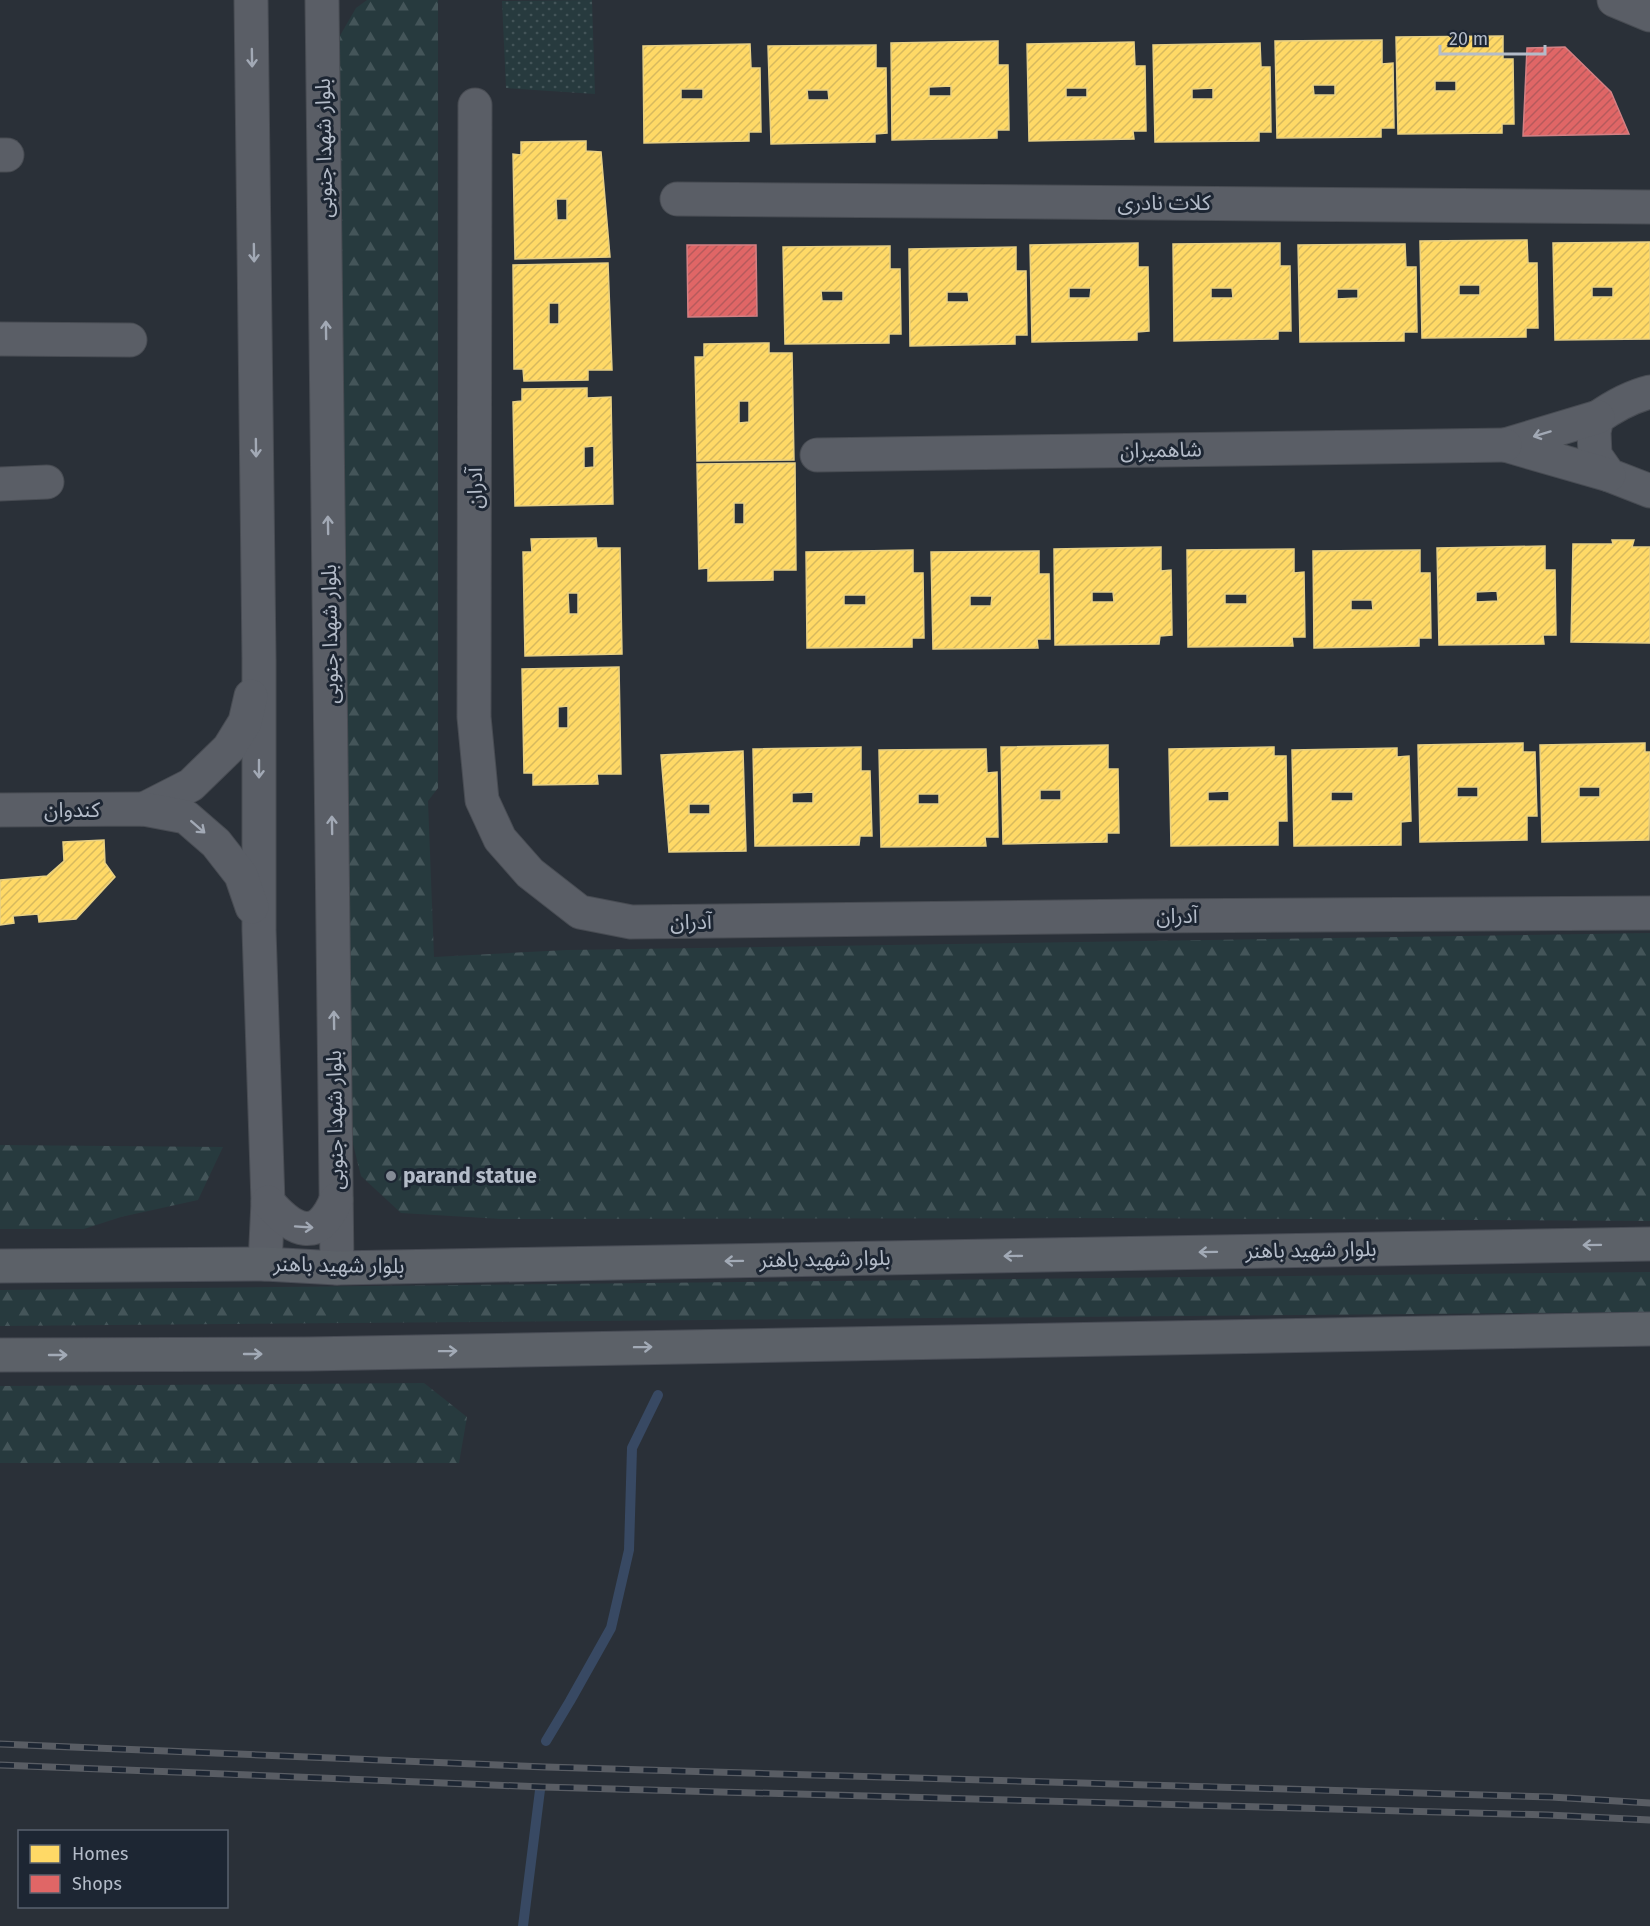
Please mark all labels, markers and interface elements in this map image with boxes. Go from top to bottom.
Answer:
scale bar [1440,18,1545,56]
text: 20 m [1449,28,1488,50]
one-way arrow [246,48,258,68]
street label: بلوار شهدا جنوبی [310,78,338,218]
street label: کلات نادری [1117,190,1211,216]
one-way arrow [248,243,260,263]
one-way arrow [320,321,332,341]
one-way arrow [1533,429,1552,440]
street label: شاهمیران [1120,436,1202,464]
one-way arrow [251,438,262,458]
street label: آدران [462,466,488,509]
one-way arrow [322,516,334,536]
street label: بلوار شهدا جنوبی [316,564,344,704]
one-way arrow [253,759,265,779]
street label: کندوان [44,797,100,823]
one-way arrow [326,816,338,836]
one-way arrow [190,820,205,834]
street label: آدران [1156,903,1199,929]
street label: آدران [670,909,713,935]
one-way arrow [328,1011,340,1031]
street label: بلوار شهدا جنوبی [321,1050,349,1190]
place label: parand statue [403,1163,537,1189]
marker: parand statue [384,1169,398,1183]
one-way arrow [294,1221,314,1232]
street label: بلوار شهید باهنر [1244,1236,1377,1264]
one-way arrow [1582,1239,1602,1251]
street label: بلوار شهید باهنر [758,1245,891,1273]
one-way arrow [1198,1246,1218,1258]
one-way arrow [1003,1250,1023,1261]
street label: بلوار شهید باهنر [272,1251,405,1279]
one-way arrow [724,1255,744,1267]
one-way arrow [633,1342,653,1353]
one-way arrow [438,1345,458,1357]
one-way arrow [243,1348,263,1360]
one-way arrow [48,1349,68,1361]
legend [18,1830,228,1908]
text: Homes [72,1843,128,1865]
text: Shops [72,1873,122,1895]

